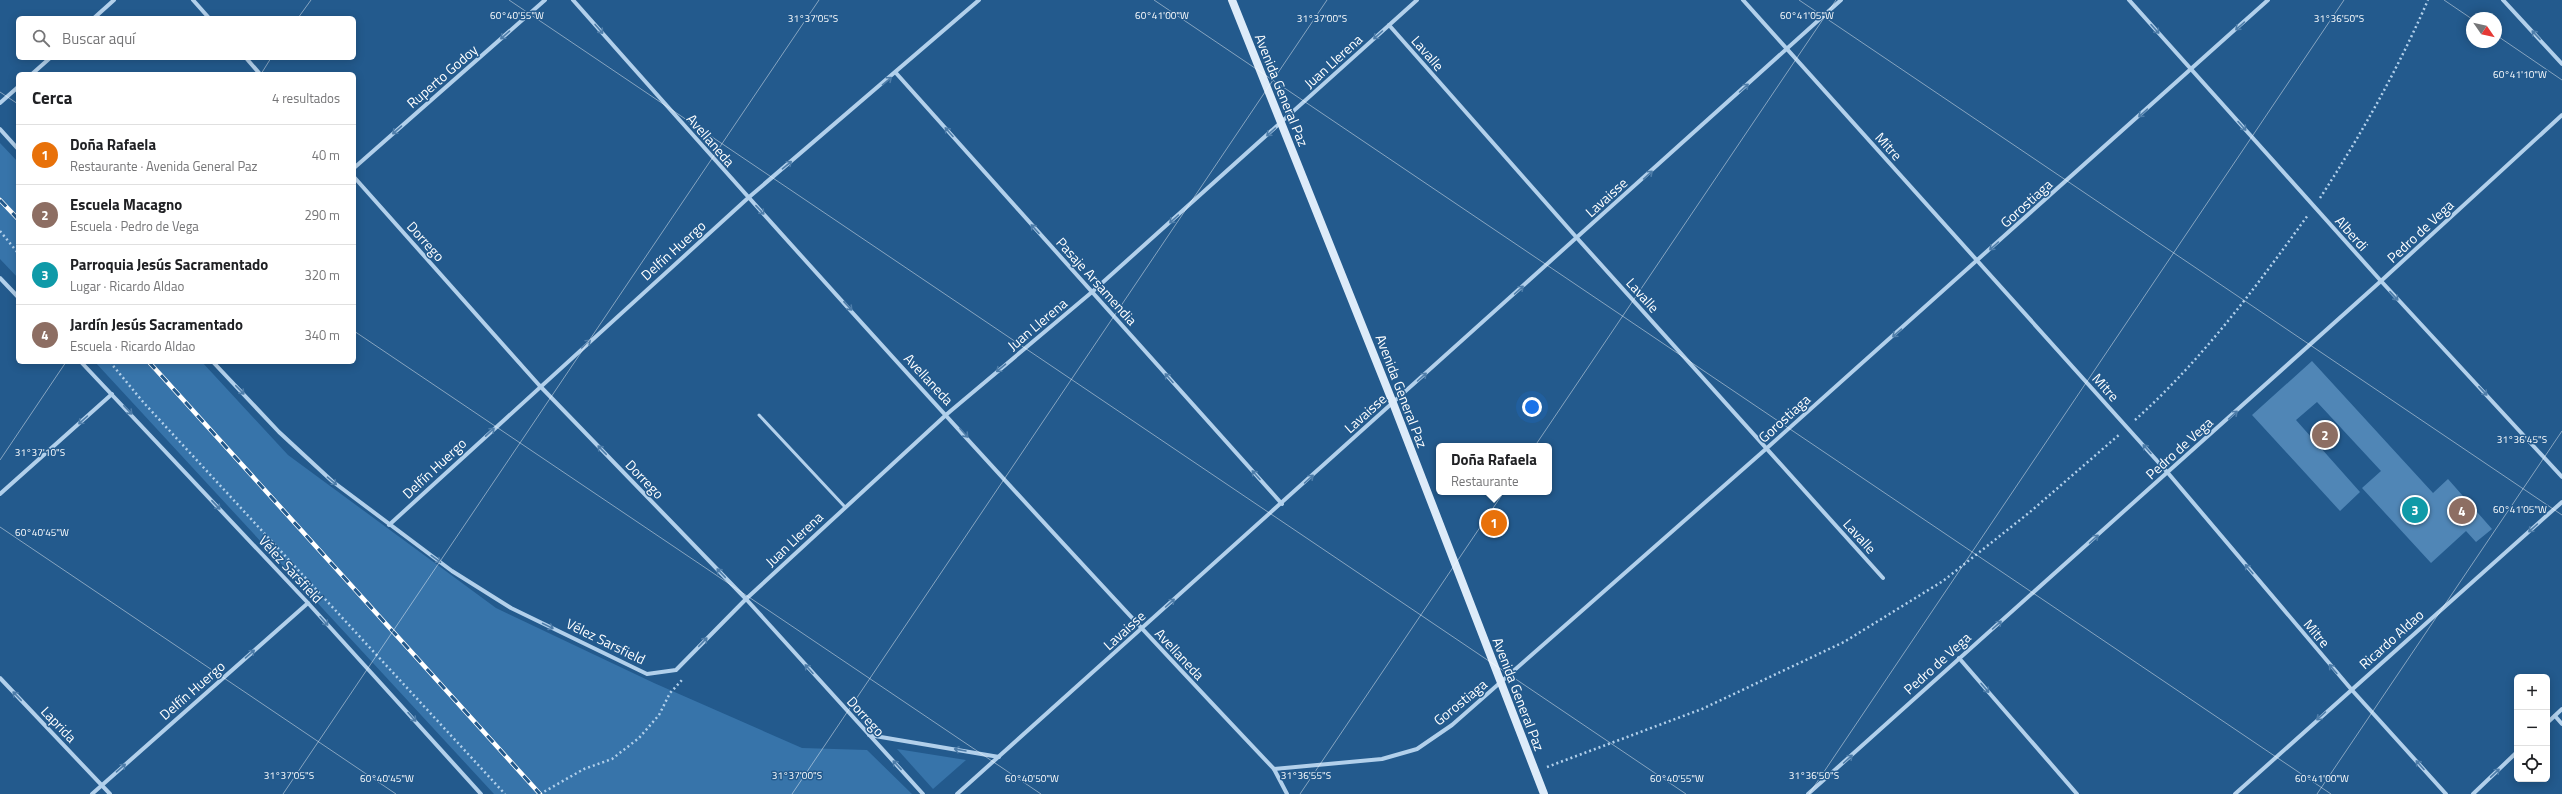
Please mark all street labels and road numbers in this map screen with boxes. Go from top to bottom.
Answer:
street label: Juan Llerena [1299,29,1367,93]
street label: Avenida General Paz [1250,30,1314,150]
street label: Lavalle [1407,31,1449,75]
street label: Ruperto Godoy [402,39,482,113]
street label: Avellaneda [682,109,740,171]
street label: Mitre [1871,127,1907,165]
street label: Lavaisse [1580,172,1632,222]
street label: Gorostiaga [1995,174,2057,232]
street label: Pedro de Vega [2382,195,2458,267]
street label: Alberdi [2330,211,2374,255]
street label: Delfín Huergo [636,215,710,285]
street label: Dorrego [402,216,450,266]
street label: Pasaje Arsamendia [1052,232,1142,330]
street label: Lavalle [1622,273,1664,317]
street label: Juan Llerena [1003,293,1071,355]
street label: Avenida General Paz [1371,331,1433,451]
street label: Avellaneda [899,348,959,410]
street label: Mitre [2088,368,2124,406]
street label: Lavaisse [1339,388,1391,438]
street label: Gorostiaga [1753,389,1815,447]
street label: Pedro de Vega [2141,412,2217,484]
street label: Delfín Huergo [397,433,471,503]
street label: Dorrego [621,455,669,503]
street label: Juan Llerena [760,507,828,571]
street label: Lavalle [1839,514,1881,558]
street label: Vélez Sarsfield [254,530,328,608]
street label: Ricardo Aldao [2354,604,2428,674]
street label: Lavaisse [1098,605,1150,655]
street label: Vélez Sarsfield [563,613,649,669]
street label: Mitre [2299,614,2335,652]
street label: Avellaneda [1150,623,1210,685]
street label: Pedro de Vega [1899,627,1975,699]
street label: Avenida General Paz [1488,634,1550,754]
street label: Delfín Huergo [155,656,229,724]
street label: Gorostiaga [1429,674,1491,730]
street label: Dorrego [842,691,890,741]
street label: Laprida [36,701,82,747]

